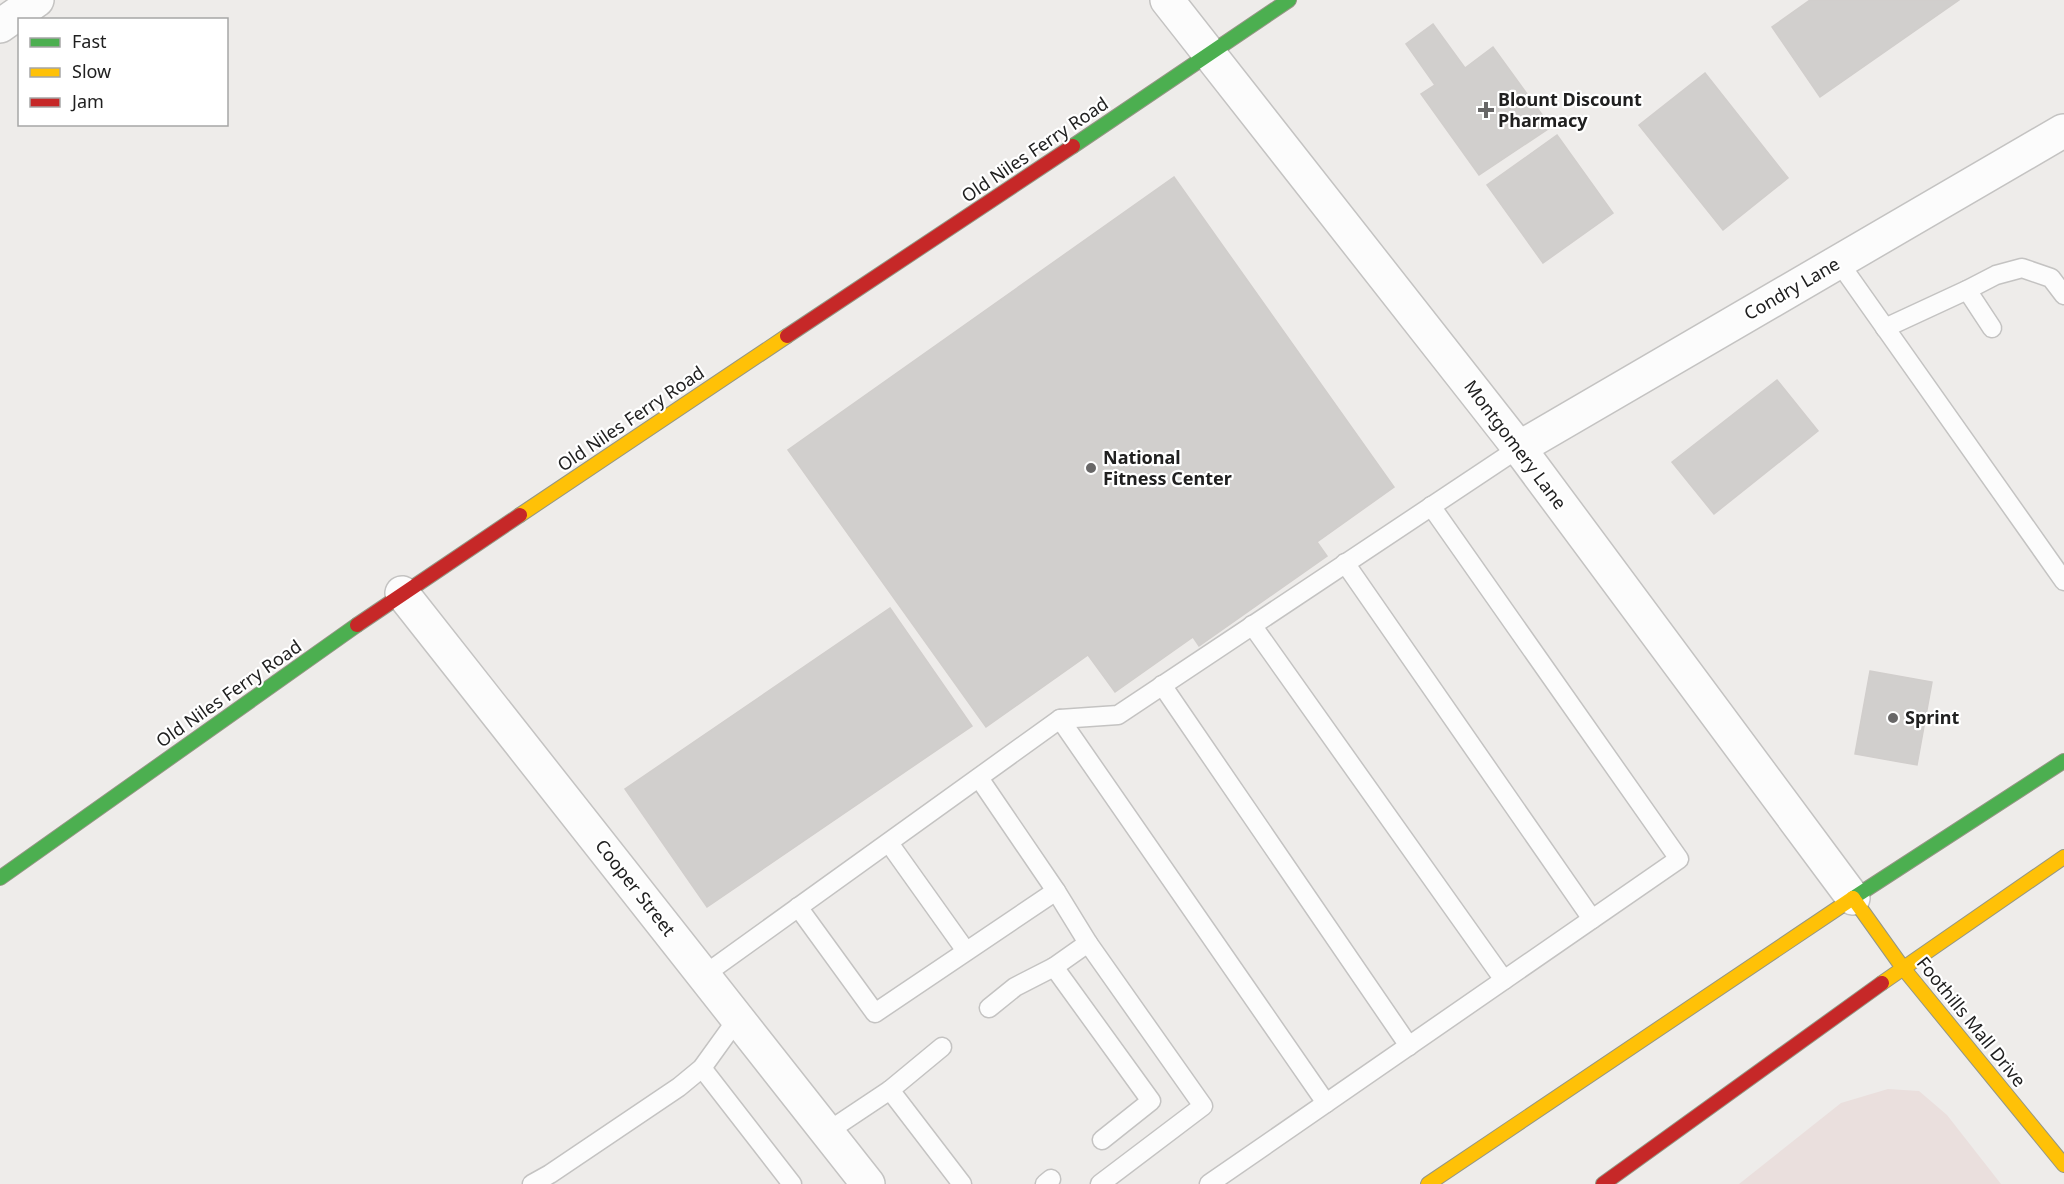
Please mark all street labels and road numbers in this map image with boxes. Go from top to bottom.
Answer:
street label: Old Niles Ferry Road [956,91,1113,207]
street label: Condry Lane [1739,251,1844,325]
street label: Old Niles Ferry Road [552,360,709,476]
street label: Montgomery Lane [1459,375,1572,514]
street label: Old Niles Ferry Road [151,634,306,752]
street label: Cooper Street [590,834,681,941]
street label: Foothills Mall Drive [1912,951,2032,1091]

